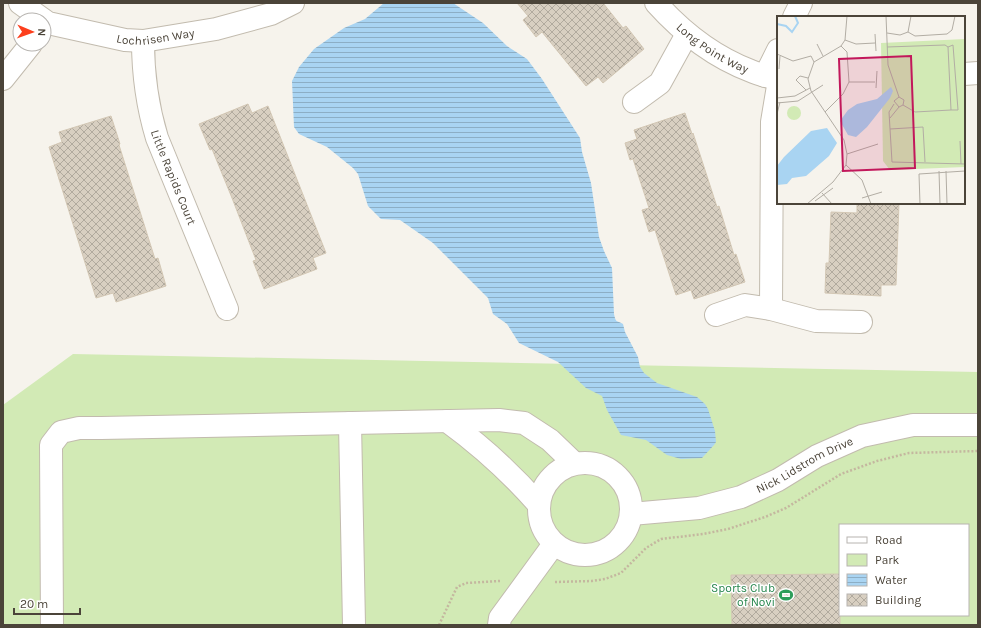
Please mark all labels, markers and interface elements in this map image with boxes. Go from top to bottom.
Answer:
north arrow [12,12,52,52]
inset map [777,16,965,204]
street label: Long Point Way [674,20,751,76]
street label: Lochrisen Way [115,26,196,48]
text: N [35,28,48,37]
street label: Little Rapids Court [148,128,199,228]
street label: Nick Lidstrom Drive [754,434,855,496]
legend [839,524,969,616]
text: Road [875,533,903,547]
text: Park [875,553,900,567]
text: Water [875,573,908,587]
place label: Sports Club of Novi [711,581,775,609]
sports icon: Sports Club of Novi [778,587,794,603]
scale bar [14,590,80,616]
text: Building [875,593,922,607]
text: 20 m [20,597,48,611]

